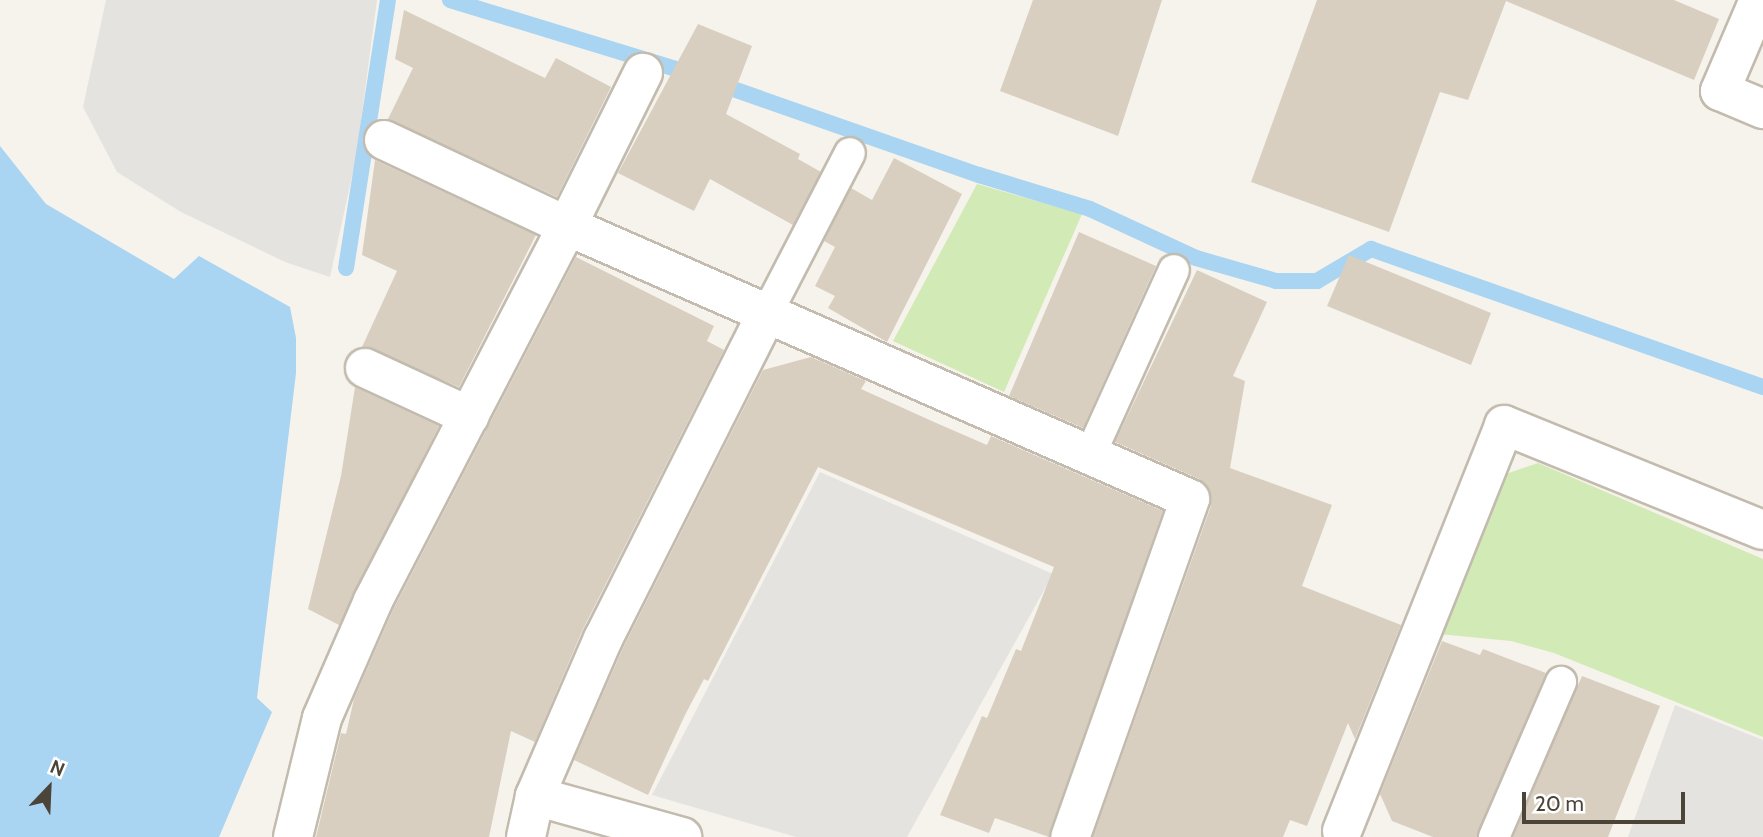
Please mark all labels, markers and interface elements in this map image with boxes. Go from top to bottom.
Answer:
north arrow [14,753,84,823]
text: N [47,755,68,781]
scale bar [1525,778,1688,822]
text: 20 m [1535,791,1584,816]

